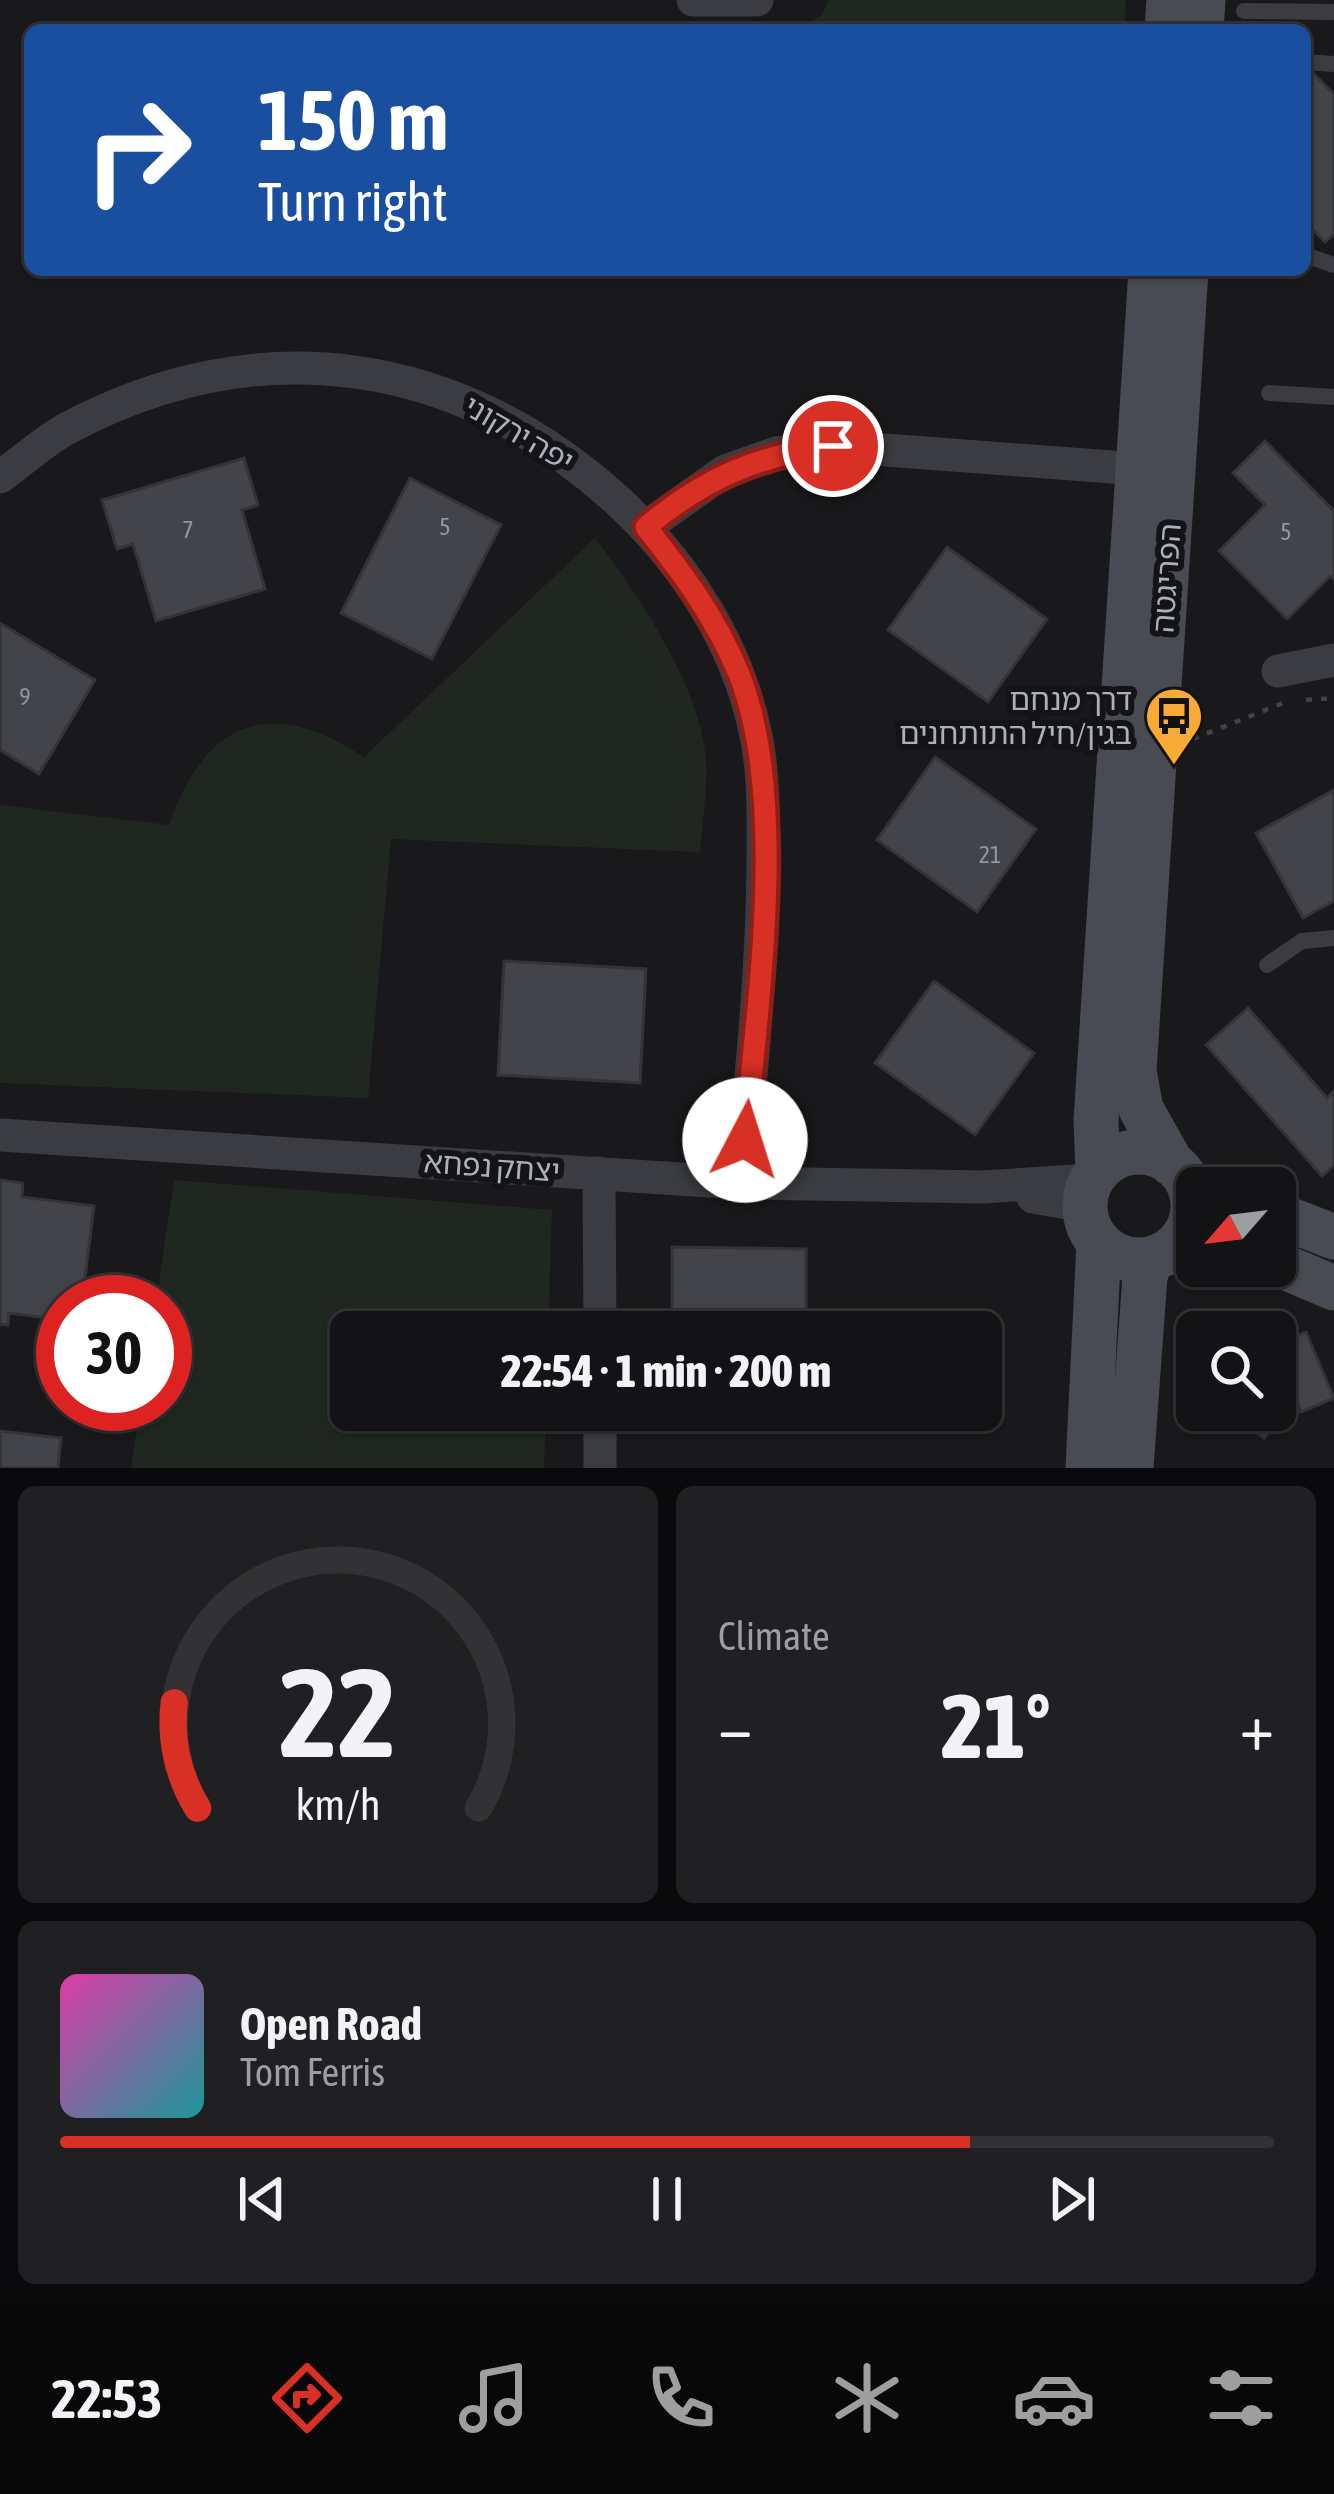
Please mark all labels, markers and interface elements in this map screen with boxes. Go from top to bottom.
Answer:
icon: right [60,72,216,228]
text: 150 m [258,72,448,168]
text: Turn right [258,171,448,232]
street label: יפה ירקוני [458,388,580,478]
pin [782,395,884,497]
icon: arrive [800,413,866,479]
house number: 5 [439,513,451,540]
house number: 7 [182,516,194,543]
house number: 5 [1280,518,1292,545]
street label: הפריגטה [1145,522,1187,634]
place label: דרך מנחם בגין/חיל התותחנים [899,682,1132,750]
house number: 9 [19,683,31,710]
bus stop icon: דרך מנחם בגין/חיל התותחנים [1143,685,1205,767]
house number: 21 [979,841,1001,868]
position arrow [682,1077,808,1203]
street label: יצחק נפחא [423,1144,561,1188]
north arrow [1176,1167,1296,1287]
map controls [1176,1167,1296,1431]
speed limit sign: 30 [36,1275,192,1431]
button: search [1176,1311,1296,1431]
text: 22:54 · 1 min · 200 m [501,1345,831,1397]
text: Climate [718,1614,830,1658]
text: 22 [279,1640,397,1783]
text: 21° [941,1674,1051,1777]
text: − [718,1688,752,1764]
text: + [1240,1688,1274,1764]
text: km/h [295,1779,381,1828]
text: Open Road [240,1998,422,2050]
text: Tom Ferris [240,2050,385,2094]
icon: previous [229,2166,295,2232]
icon: pause [634,2166,700,2232]
icon: next [1039,2166,1105,2232]
icon: directions [265,2356,349,2440]
icon: music [452,2356,536,2440]
icon: phone [639,2356,723,2440]
icon: climate [825,2356,909,2440]
icon: car [1012,2356,1096,2440]
icon: filters [1199,2356,1283,2440]
text: 22:53 [51,2368,162,2429]

